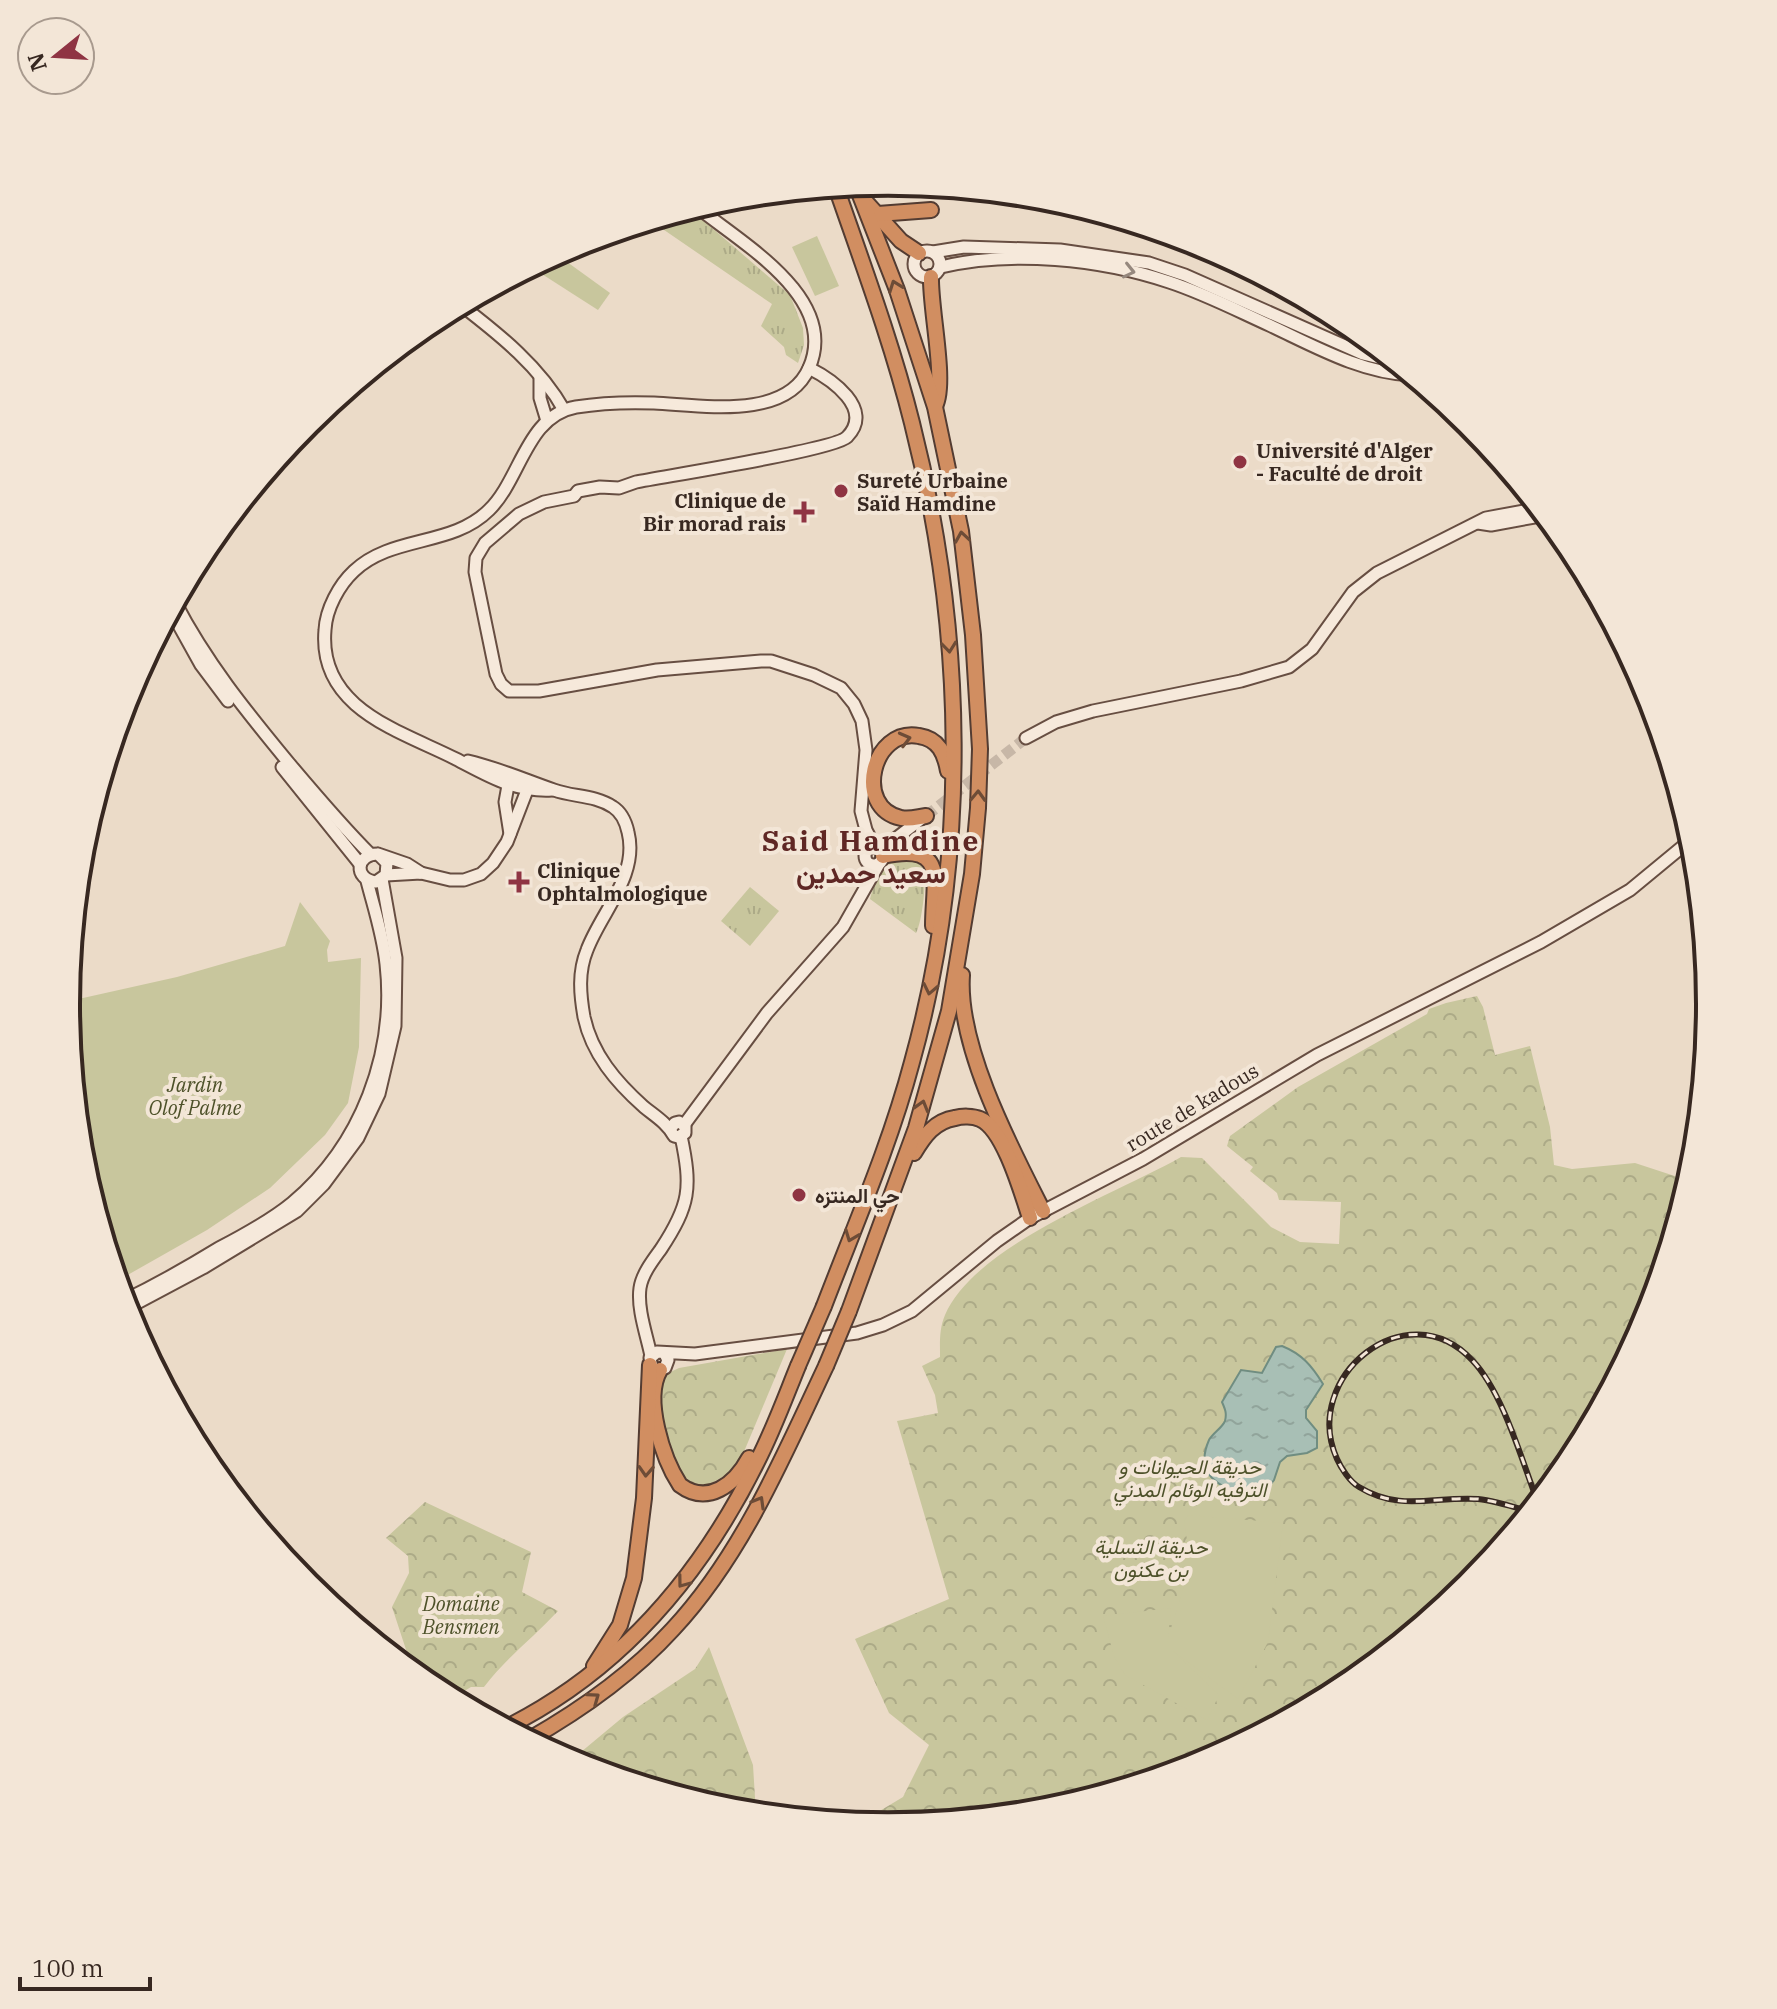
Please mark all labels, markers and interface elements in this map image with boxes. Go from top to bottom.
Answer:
north arrow [16,16,96,96]
text: N [20,50,53,75]
one-way arrow [1122,262,1135,279]
one-way arrow [888,280,905,294]
place label: Université d'Alger - Faculté de droit [1256,437,1433,487]
marker: Université d'Alger - Faculté de droit [1231,453,1249,471]
place label: Sureté Urbaine Saïd Hamdine [857,467,1008,517]
marker: Sureté Urbaine Saïd Hamdine [832,482,850,500]
place label: Clinique de Bir morad rais [643,487,786,537]
marker: Clinique de Bir morad rais [793,501,815,523]
one-way arrow [954,530,971,544]
one-way arrow [941,641,958,654]
one-way arrow [897,731,911,748]
one-way arrow [970,789,987,802]
district label: Said Hamdine سعيد حمدين [762,822,980,891]
place label: Clinique Ophtalmologique [537,857,708,907]
marker: Clinique Ophtalmologique [508,871,530,893]
one-way arrow [922,982,939,995]
street label: route de kadous [1120,1057,1264,1157]
park label: Jardin Olof Palme [149,1071,242,1121]
one-way arrow [913,1099,930,1113]
place label: حي المنتزه [815,1182,900,1213]
marker: حي المنتزه [790,1186,808,1204]
one-way arrow [844,1228,861,1242]
park label: حديقة الحيوانات و الترفيه الوئام المدني [1114,1453,1269,1507]
one-way arrow [638,1465,655,1478]
one-way arrow [749,1496,765,1510]
park label: حديقة التسلية بن عكنون [1094,1533,1208,1583]
one-way arrow [679,1574,693,1588]
park label: Domaine Bensmen [421,1590,500,1640]
one-way arrow [585,1693,599,1708]
scale bar [20,1941,150,1991]
text: 100 m [32,1952,104,1984]

